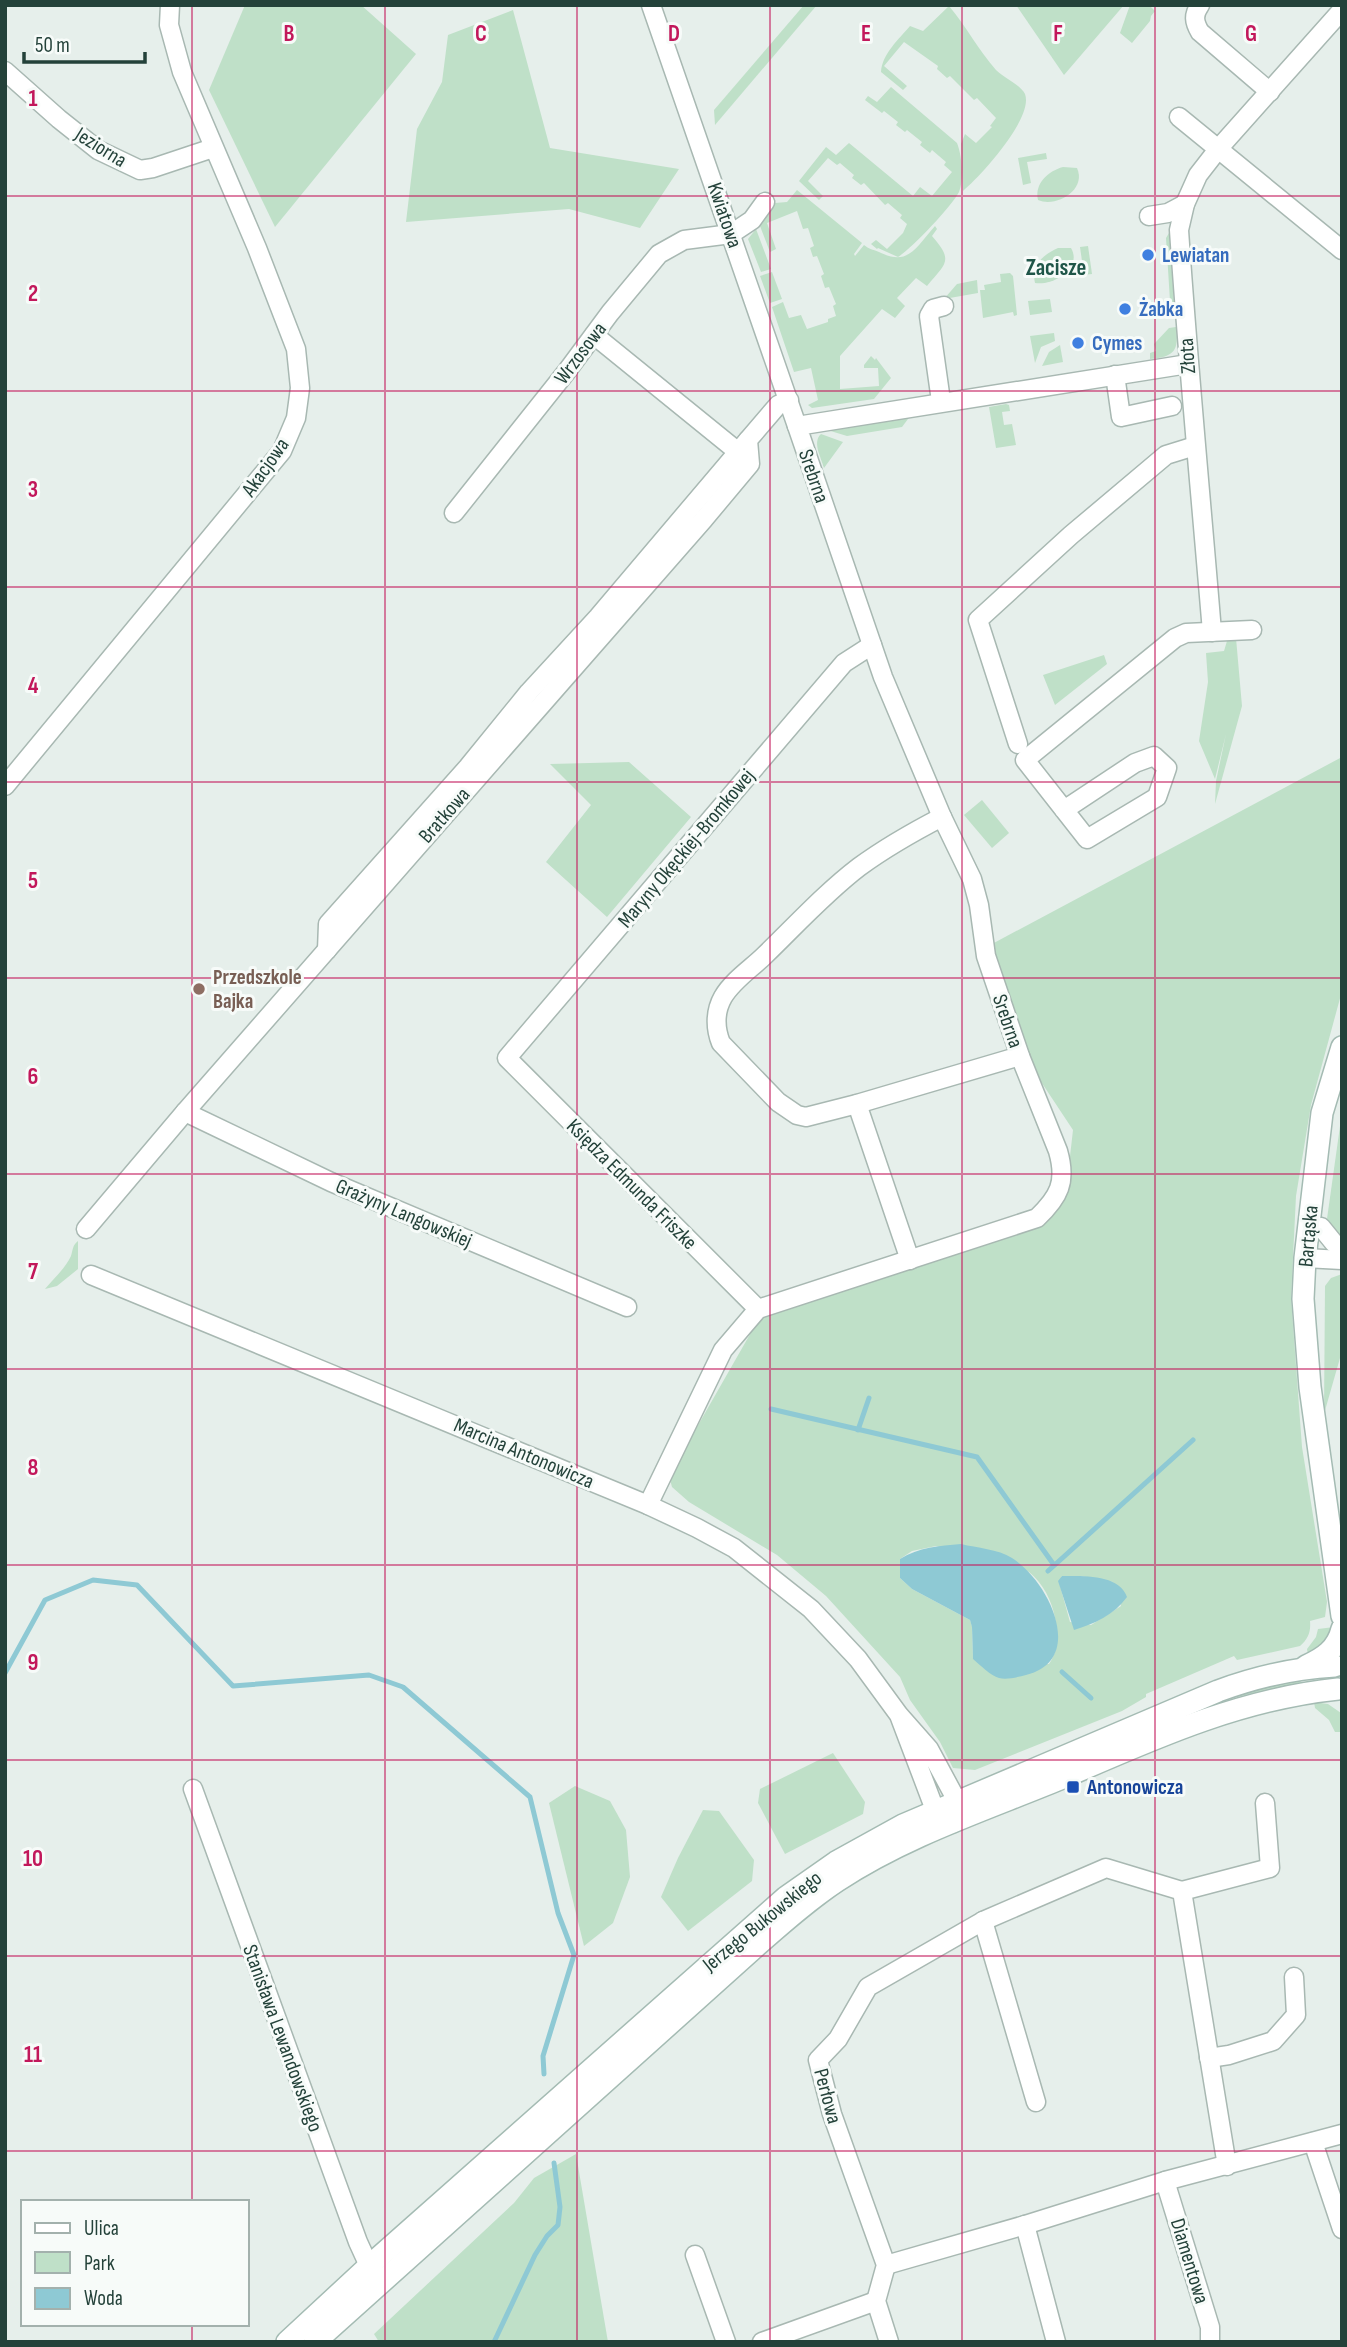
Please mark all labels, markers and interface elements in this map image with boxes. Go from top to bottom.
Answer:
text: B [284,20,295,48]
text: C [475,20,487,48]
text: D [668,20,680,48]
text: E [861,20,871,48]
text: F [1053,20,1063,48]
text: G [1245,20,1257,48]
scale bar [24,21,145,65]
text: 50 m [35,33,70,58]
text: 1 [28,85,38,113]
street label: Jeziorna [70,121,131,173]
street label: Kwiatowa [702,179,747,251]
place label: Lewiatan [1162,243,1229,268]
marker: Lewiatan [1140,247,1156,263]
district label: Zacisze [1026,254,1086,282]
text: 2 [28,280,38,308]
place label: Żabka [1139,297,1183,322]
marker: Żabka [1117,301,1133,317]
street label: Wrzosowa [549,317,612,389]
place label: Cymes [1092,331,1142,356]
marker: Cymes [1070,335,1086,351]
street label: Złota [1174,337,1201,375]
street label: Akacjowa [236,433,295,502]
street label: Srebrna [793,446,834,506]
text: 3 [28,476,38,504]
text: 4 [28,672,39,700]
street label: Maryny Okęckiej-Bromkowej [613,764,760,933]
street label: Bratkowa [413,782,475,848]
text: 5 [28,867,38,895]
place label: Przedszkole Bajka [213,965,302,1014]
marker: Przedszkole Bajka [191,981,207,997]
street label: Srebrna [987,991,1028,1051]
text: 6 [28,1063,38,1091]
street label: Księdza Edmunda Friszke [561,1114,702,1255]
street label: Grażyny Langowskiej [332,1174,476,1253]
street label: Bartąska [1293,1204,1324,1268]
text: 7 [28,1258,38,1286]
street label: Marcina Antonowicza [450,1413,598,1494]
text: 8 [28,1454,39,1482]
text: 9 [28,1649,38,1677]
place label: Antonowicza [1086,1775,1183,1800]
marker: Antonowicza [1065,1779,1081,1795]
text: 10 [23,1845,43,1873]
street label: Jerzego Bukowskiego [697,1866,827,1978]
street label: Stanisława Lewandowskiego [237,1941,328,2135]
text: 11 [24,2041,42,2069]
street label: Perłowa [808,2066,847,2126]
legend [21,2200,248,2326]
street label: Diamentowa [1165,2215,1214,2307]
text: Ulica [84,2216,119,2241]
text: Park [84,2251,115,2276]
text: Woda [84,2286,123,2311]

